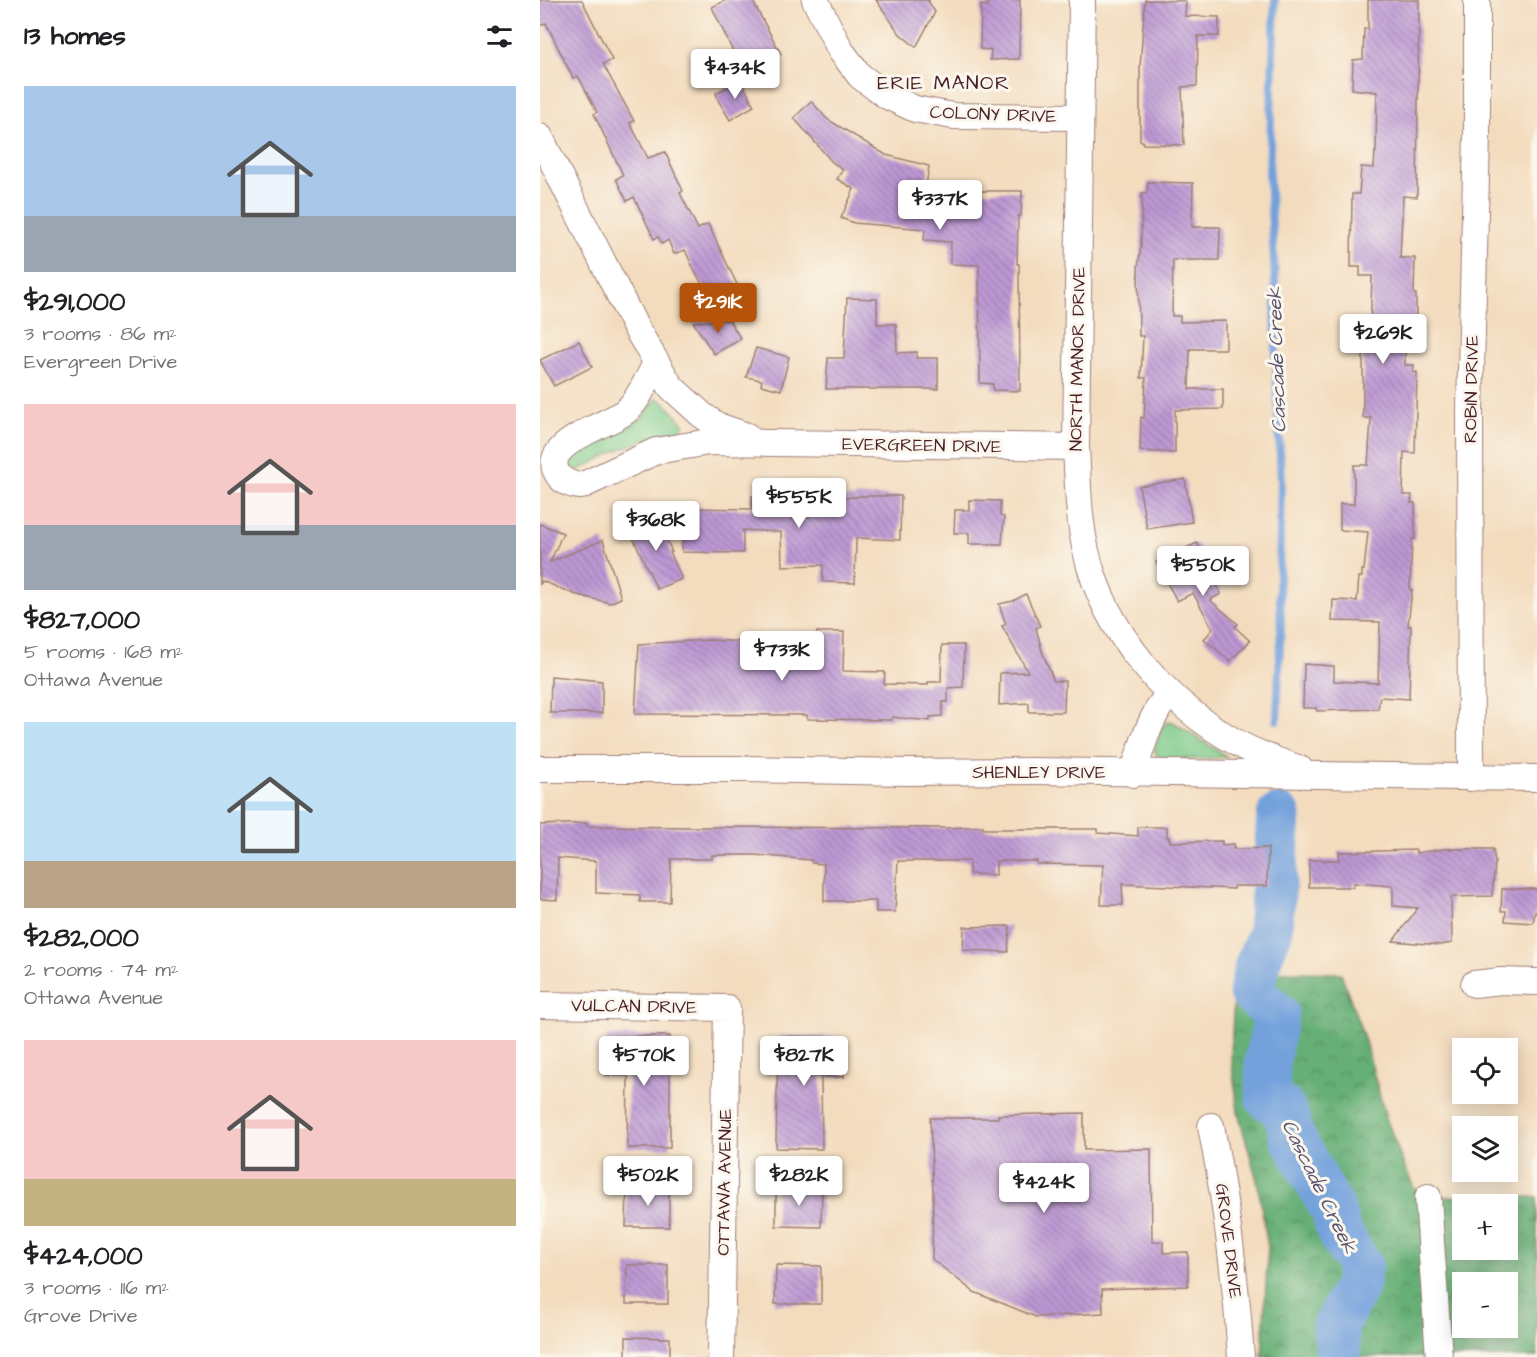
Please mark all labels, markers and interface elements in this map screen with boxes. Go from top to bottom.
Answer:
text: 13 homes [24,18,126,54]
icon: filters [483,20,516,53]
pin: $434K [693,49,777,100]
text: $434K [705,54,765,82]
district label: ERIE MANOR [877,69,1011,97]
street label: COLONY DRIVE [929,100,1057,129]
icon: home [216,125,324,233]
pin: $337K [898,180,982,231]
text: $337K [912,185,968,213]
street label: NORTH MANOR DRIVE [1063,266,1092,451]
pin: $291K [676,283,760,334]
text: $291,000 [24,284,125,320]
water label: Cascade Creek [1260,286,1294,433]
text: $291K [694,288,742,316]
pin: $269K [1341,314,1425,365]
text: $269K [1354,319,1412,347]
text: 3 rooms · 86 m² [24,320,177,348]
street label: ROBIN DRIVE [1458,334,1485,443]
text: Evergreen Drive [24,348,177,376]
street label: EVERGREEN DRIVE [842,432,1002,459]
icon: home [216,443,324,551]
pin: $555K [757,478,841,529]
text: $555K [766,483,832,511]
pin: $368K [614,501,698,552]
text: $368K [627,506,685,534]
pin: $550K [1161,546,1245,597]
text: $550K [1171,551,1235,579]
text: $827,000 [24,602,140,638]
pin: $733K [740,631,824,682]
text: $733K [754,636,810,664]
text: 5 rooms · 168 m² [24,638,183,666]
text: Ottawa Avenue [24,666,163,694]
street label: SHENLEY DRIVE [972,760,1106,785]
icon: home [216,761,324,869]
text: $282,000 [24,920,139,956]
text: 2 rooms · 74 m² [24,956,178,984]
text: Ottawa Avenue [24,984,163,1012]
street label: VULCAN DRIVE [571,993,697,1020]
pin: $570K [602,1036,686,1087]
pin: $827K [762,1036,846,1087]
map controls [1452,1038,1518,1338]
button: locate [1452,1038,1518,1104]
text: $570K [613,1041,675,1069]
text: $827K [774,1041,834,1069]
icon: home [216,1079,324,1187]
street label: OTTAWA AVENUE [711,1108,738,1256]
water label: Cascade Creek [1275,1115,1364,1259]
button: layers [1452,1116,1518,1182]
pin: $502K [606,1156,690,1207]
pin: $282K [757,1156,841,1207]
text: $502K [617,1161,679,1189]
text: $282K [769,1161,829,1189]
pin: $424K [1002,1163,1086,1214]
text: $424K [1013,1168,1075,1196]
street label: GROVE DRIVE [1209,1182,1248,1300]
button: + [1452,1194,1518,1260]
text: $424,000 [24,1238,143,1274]
button: − [1452,1272,1518,1338]
text: 3 rooms · 116 m² [24,1274,169,1302]
text: Grove Drive [24,1302,138,1330]

